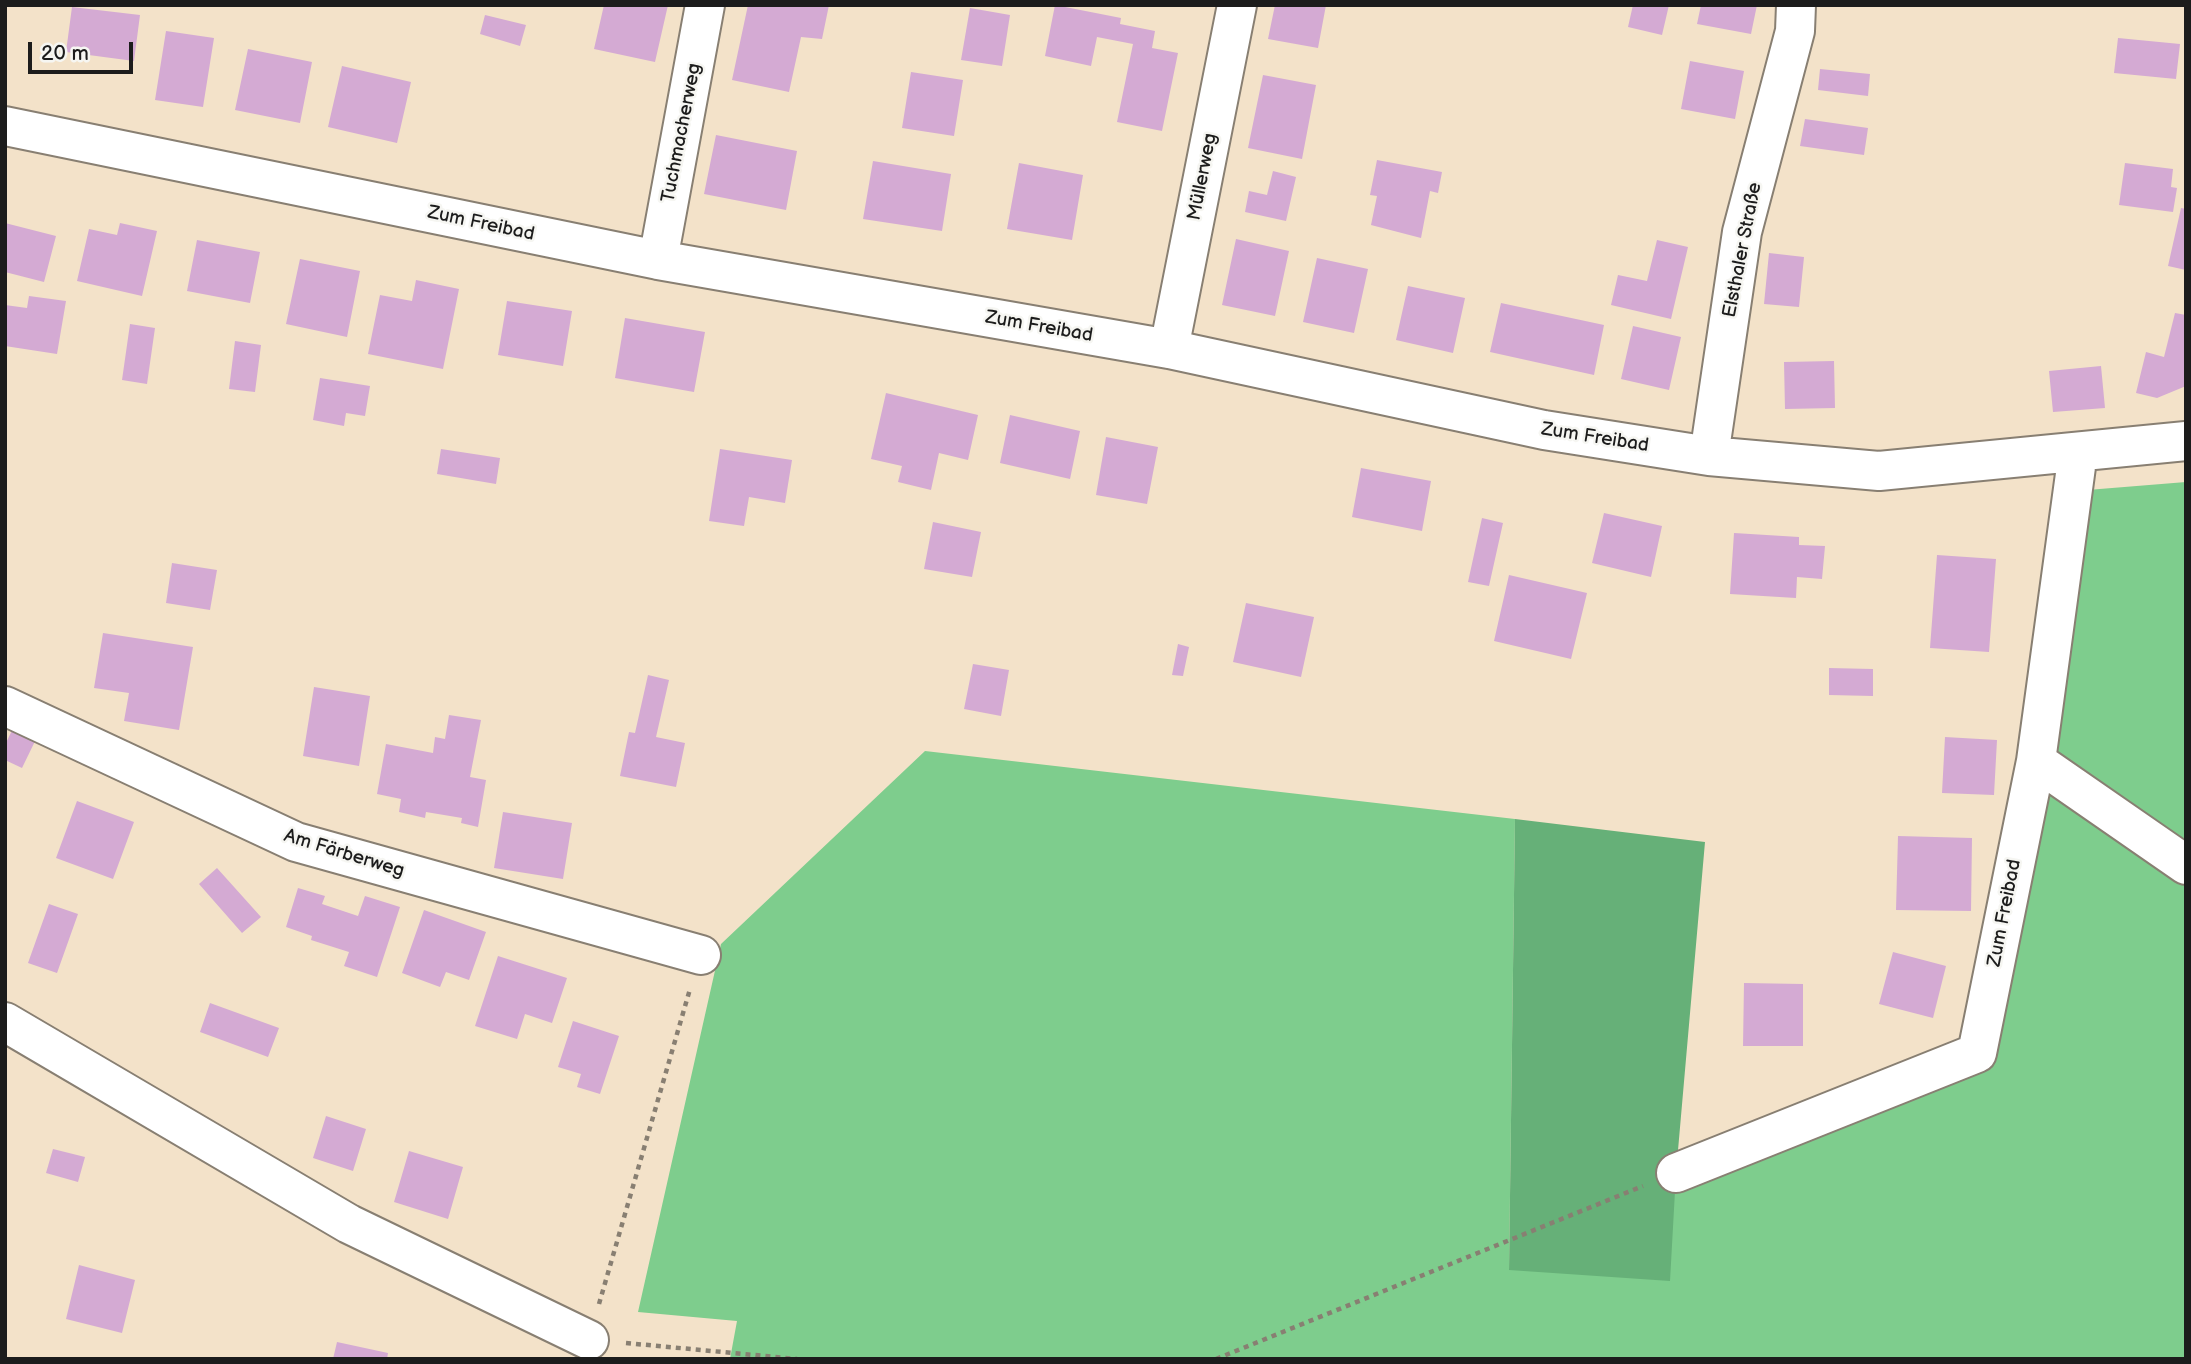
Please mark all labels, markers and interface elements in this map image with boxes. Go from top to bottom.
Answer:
scale bar [32,28,136,72]
text: 20 m [41,41,89,66]
street label: Tuchmacherweg [657,61,707,205]
street label: Müllerweg [1183,131,1223,223]
street label: Elsthaler Straße [1719,181,1767,319]
street label: Zum Freibad [426,202,536,246]
street label: Zum Freibad [984,306,1094,348]
street label: Zum Freibad [1540,418,1650,458]
street label: Am Färberweg [281,825,407,883]
street label: Zum Freibad [1983,858,2027,968]

